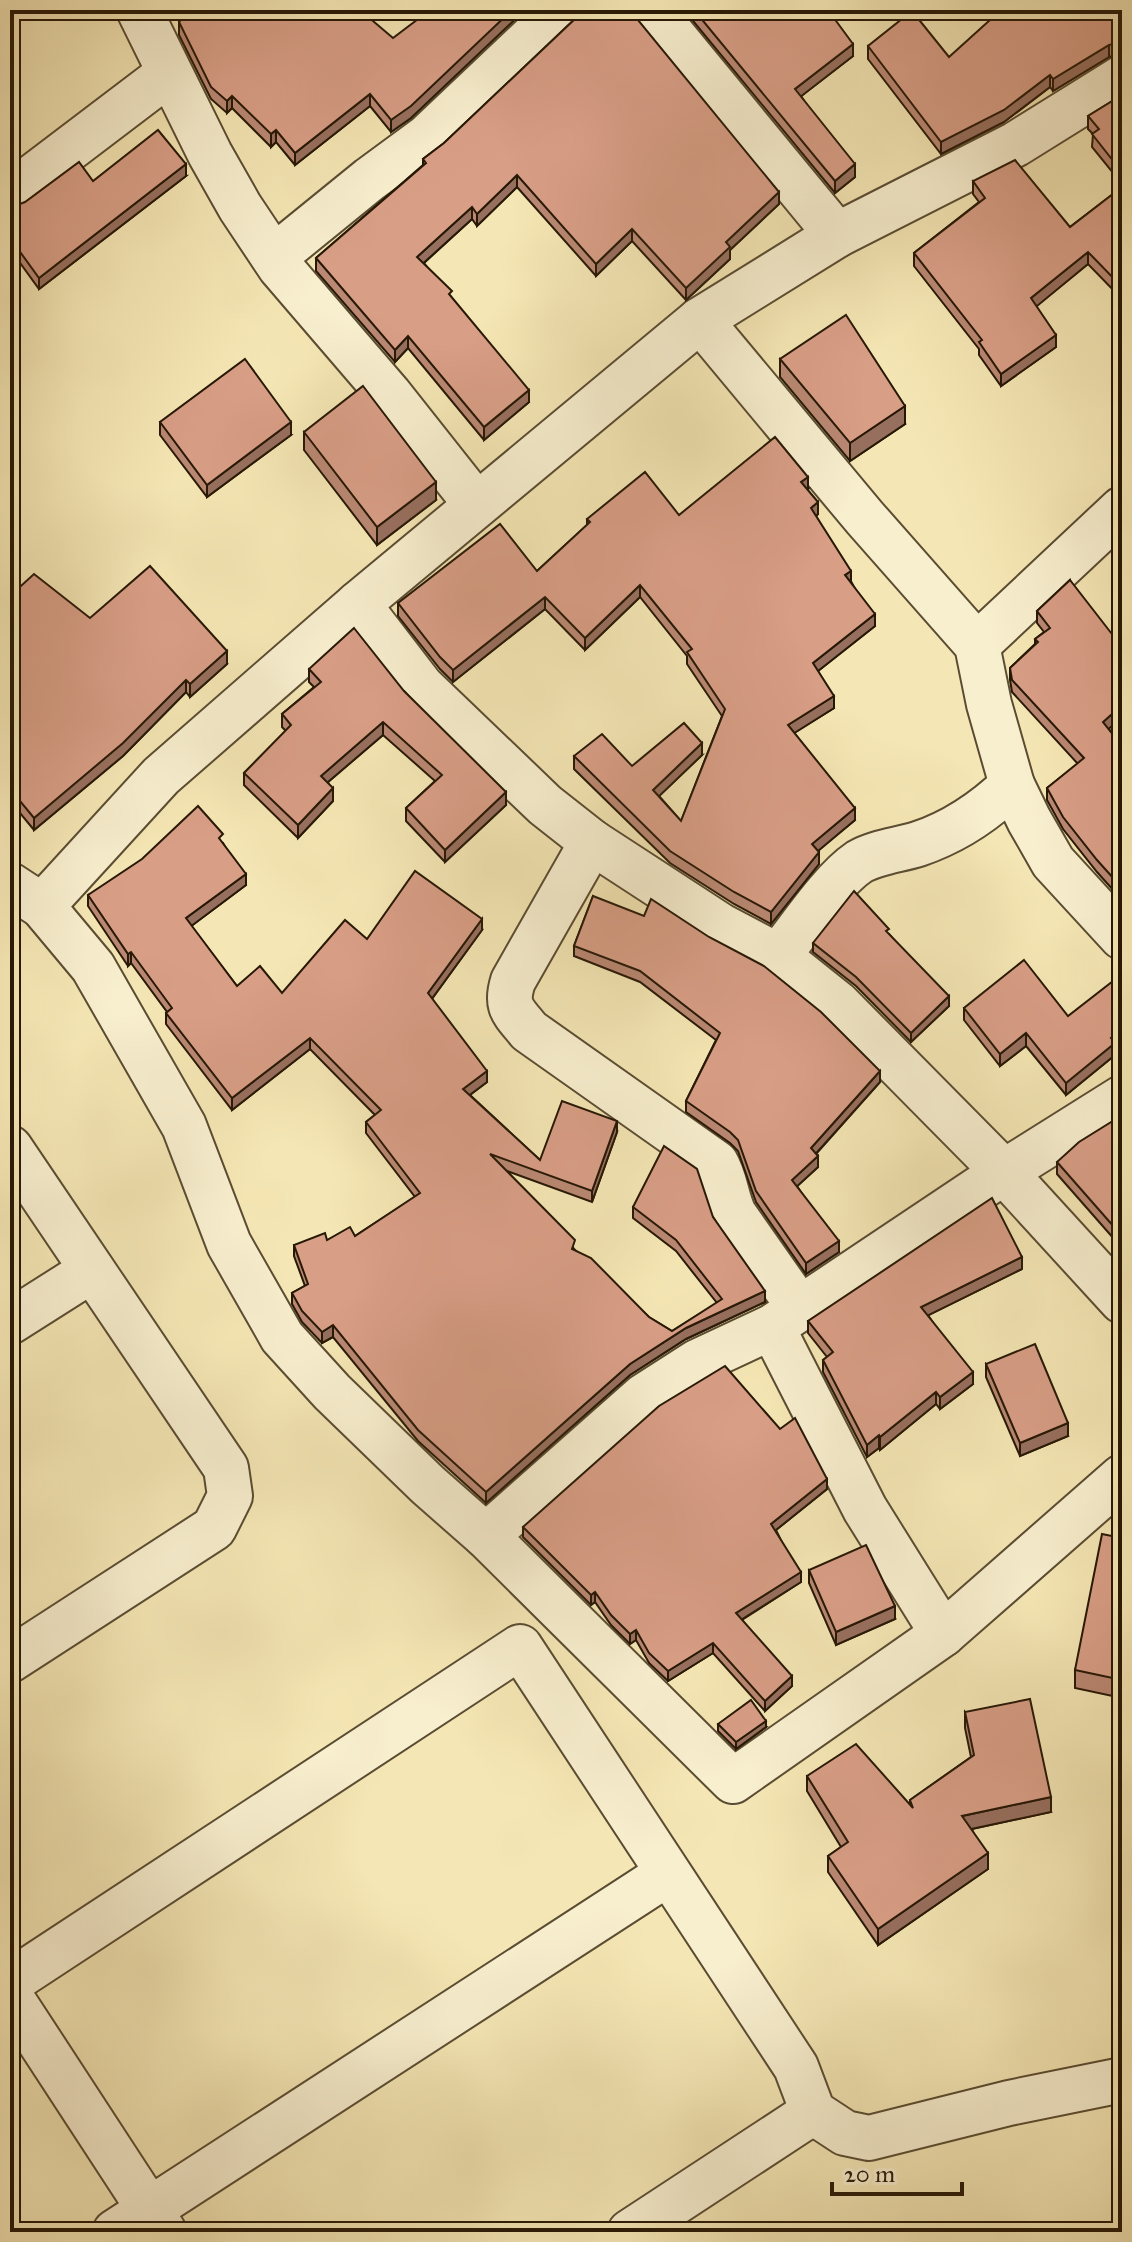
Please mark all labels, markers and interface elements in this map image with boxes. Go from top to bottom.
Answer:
scale bar [832,2146,962,2196]
text: 20 m [844,2159,895,2189]

